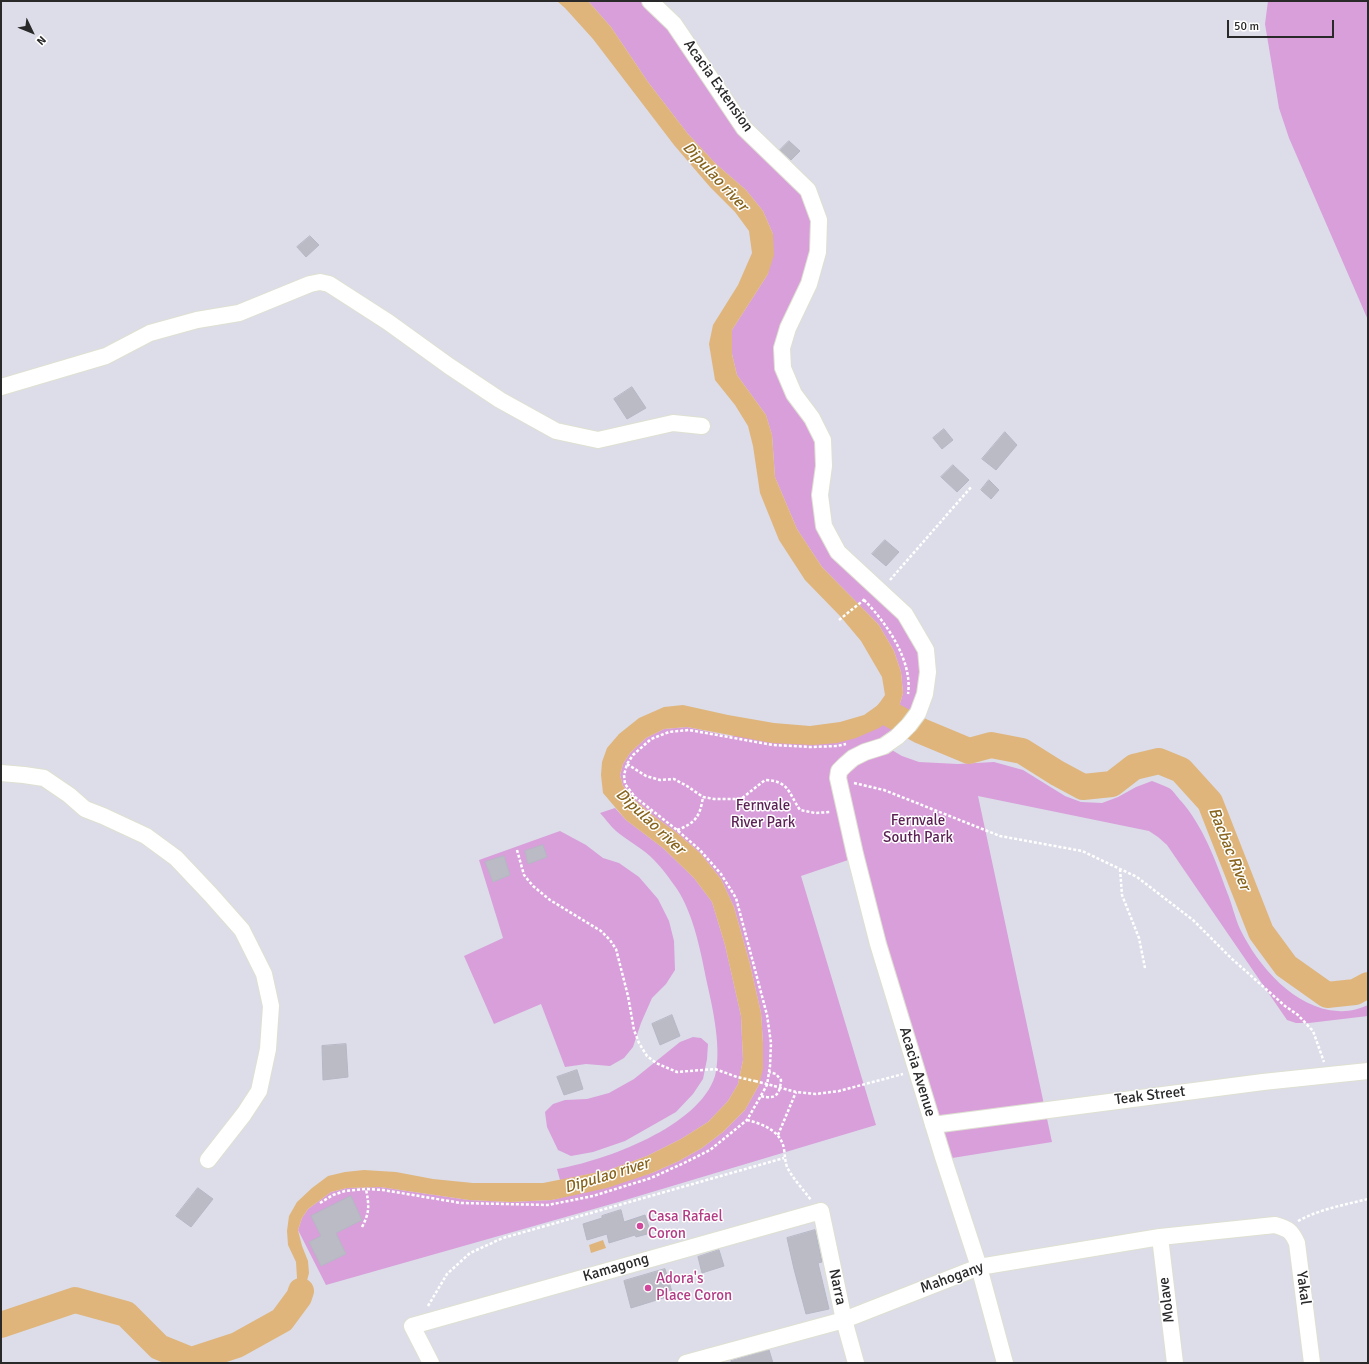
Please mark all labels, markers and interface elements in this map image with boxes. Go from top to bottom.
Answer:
north arrow [12,12,52,52]
scale bar [1229,12,1336,38]
text: 50 m [1234,19,1259,34]
text: N [34,33,49,48]
street label: Acacia Extension [679,36,757,136]
water label: Dipulao river [678,138,752,216]
water label: Dipulao river [611,785,689,859]
park label: Fernvale River Park [731,797,795,832]
water label: Bacbac River [1204,805,1254,893]
park label: Fernvale South Park [883,812,953,847]
street label: Acacia Avenue [895,1025,939,1119]
street label: Teak Street [1114,1083,1186,1109]
water label: Dipulao river [562,1154,652,1198]
place label: Casa Rafael Coron [648,1208,723,1243]
marker: Casa Rafael Coron [635,1221,645,1231]
street label: Kamagong [581,1250,651,1286]
street label: Mahogany [918,1258,986,1298]
street label: Narra [824,1267,850,1307]
place label: Adora's Place Coron [656,1270,732,1305]
street label: Yakal [1292,1270,1314,1306]
street label: Molave [1155,1276,1179,1324]
marker: Adora's Place Coron [643,1283,653,1293]

